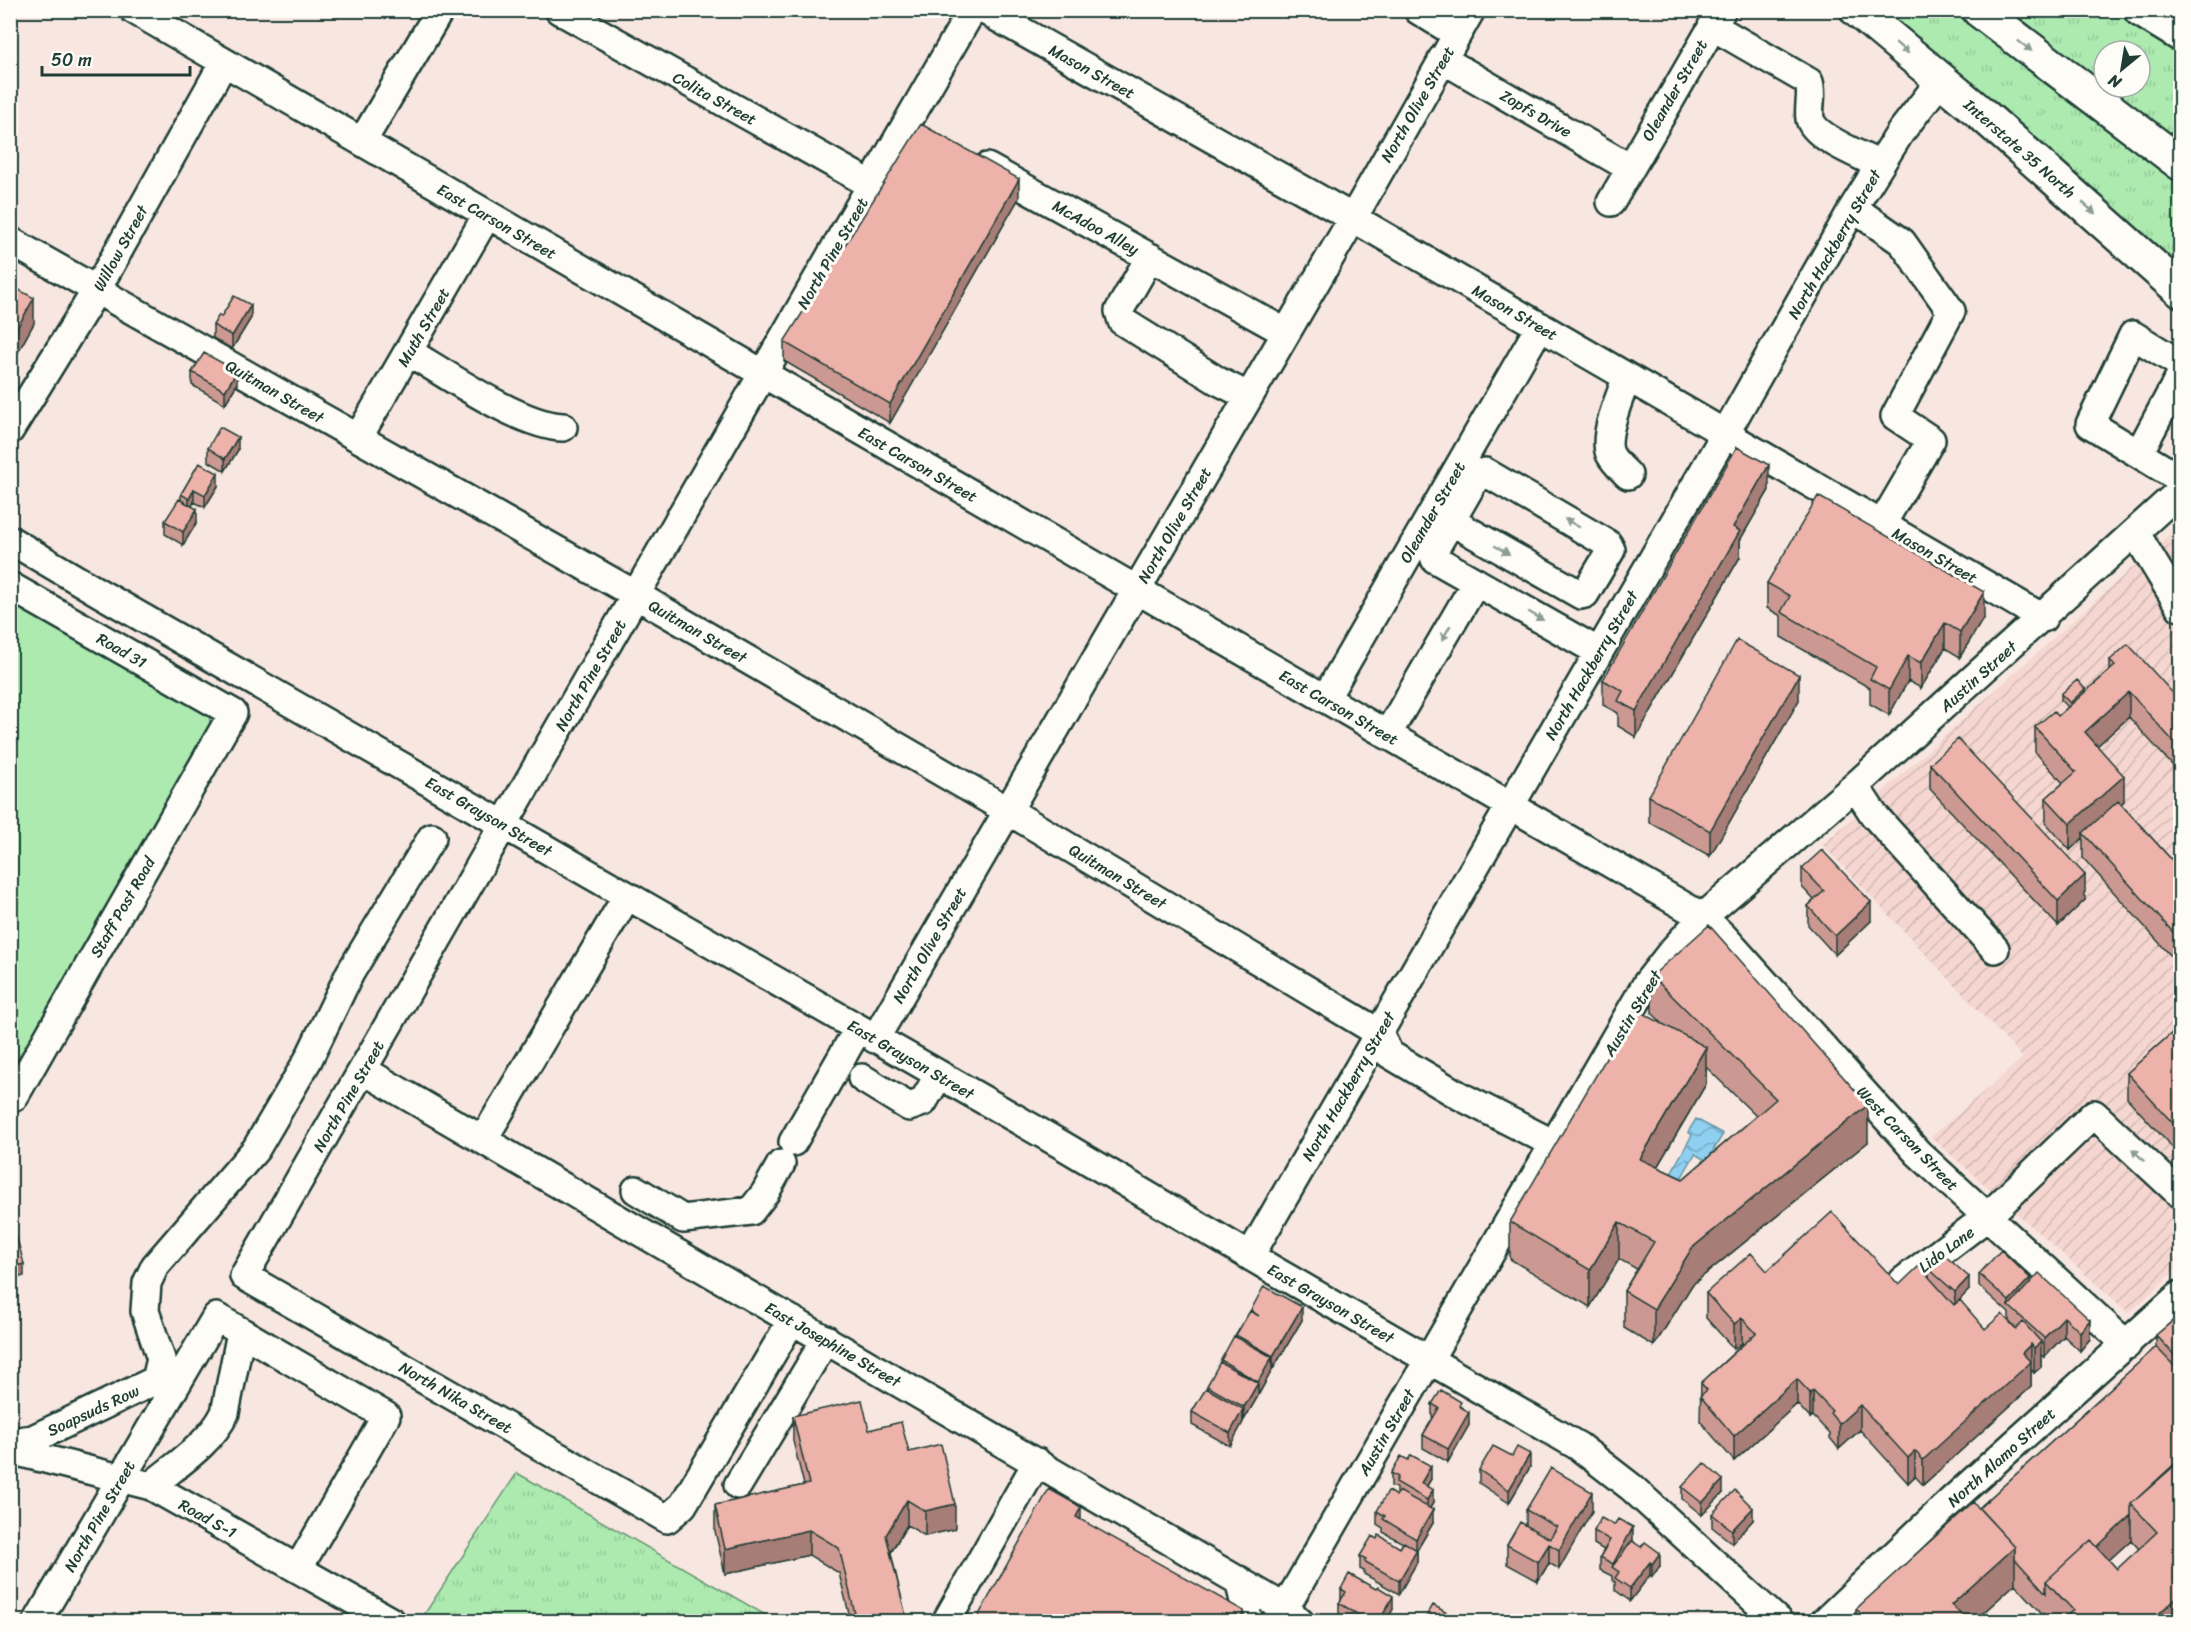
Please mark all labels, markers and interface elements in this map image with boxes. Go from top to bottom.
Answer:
street label: Oleander Street [1633,34,1715,147]
street label: Mason Street [1043,36,1140,107]
scale bar [42,39,190,77]
one-way arrow [2018,39,2033,51]
north arrow [2092,39,2152,99]
street label: North Olive Street [1372,41,1463,168]
one-way arrow [1894,41,1909,54]
text: 50 m [51,44,92,76]
street label: Colita Street [667,63,762,134]
text: N [2102,66,2128,97]
street label: Zopfs Drive [1494,81,1577,146]
street label: Interstate 35 North [1956,90,2083,206]
street label: North Hackberry Street [1780,163,1890,325]
street label: East Carson Street [431,175,562,268]
street label: North Pine Street [789,192,876,315]
street label: McAdoo Alley [1047,192,1145,264]
street label: Willow Street [85,199,156,297]
one-way arrow [2081,201,2096,214]
street label: Mason Street [1466,276,1563,349]
street label: Muth Street [389,282,458,372]
street label: Quitman Street [220,351,330,432]
street label: East Carson Street [852,418,983,511]
street label: Oleander Street [1391,456,1473,569]
street label: North Olive Street [1129,462,1220,589]
one-way arrow [1564,517,1580,528]
street label: Mason Street [1886,519,1983,592]
one-way arrow [1494,545,1511,555]
street label: North Hackberry Street [1537,584,1647,746]
street label: Quitman Street [643,591,753,672]
one-way arrow [1528,611,1544,622]
street label: North Pine Street [547,614,634,737]
street label: Road 31 [91,624,153,677]
one-way arrow [1441,625,1451,642]
street label: Austin Street [1932,633,2024,720]
street label: East Carson Street [1273,661,1404,754]
street label: East Grayson Street [420,768,558,865]
street label: Quitman Street [1063,836,1173,917]
street label: Staff Post Road [82,850,164,963]
street label: North Olive Street [884,882,975,1009]
street label: Austin Street [1595,964,1670,1063]
street label: North Hackberry Street [1294,1005,1404,1167]
street label: East Grayson Street [842,1011,980,1108]
street label: North Pine Street [305,1035,392,1158]
street label: West Carson Street [1849,1079,1966,1198]
one-way arrow [2131,1148,2145,1162]
street label: Lido Lane [1912,1218,1981,1280]
street label: East Grayson Street [1262,1255,1400,1352]
street label: East Josephine Street [759,1293,907,1396]
street label: North Nika Street [393,1353,518,1442]
street label: Soapsuds Row [42,1376,144,1445]
street label: Austin Street [1349,1383,1423,1482]
street label: North Alamo Street [1940,1400,2063,1515]
street label: North Pine Street [56,1455,143,1578]
street label: Road S-1 [173,1491,242,1546]

